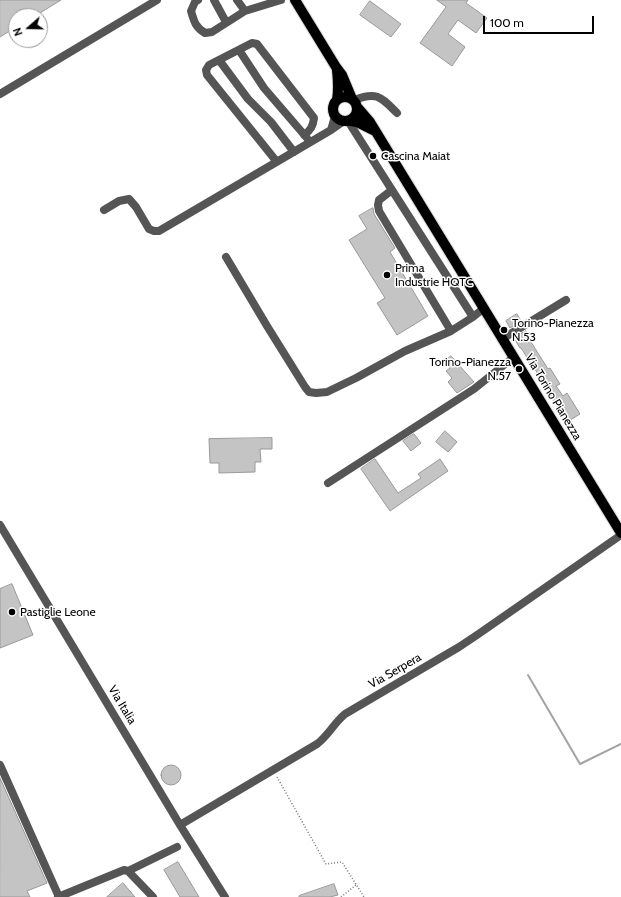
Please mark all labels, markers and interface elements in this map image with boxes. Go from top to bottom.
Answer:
north arrow [8,8,48,48]
scale bar [485,8,596,34]
text: 100 m [490,15,524,30]
text: N [10,26,26,38]
place label: Cascina Maiat [381,149,450,163]
marker: Cascina Maiat [368,151,378,161]
place label: Prima Industrie HQTC [395,261,473,289]
marker: Prima Industrie HQTC [382,270,392,280]
place label: Torino-Pianezza N.53 [512,316,594,344]
marker: Torino-Pianezza N.53 [499,325,509,335]
street label: Via Torino Pianezza [522,351,584,443]
place label: Torino-Pianezza N.57 [429,355,511,383]
marker: Torino-Pianezza N.57 [514,364,524,374]
place label: Pastiglie Leone [20,605,96,619]
marker: Pastiglie Leone [7,607,17,617]
street label: Via Serpera [366,650,424,692]
street label: Via Italia [105,683,139,727]

